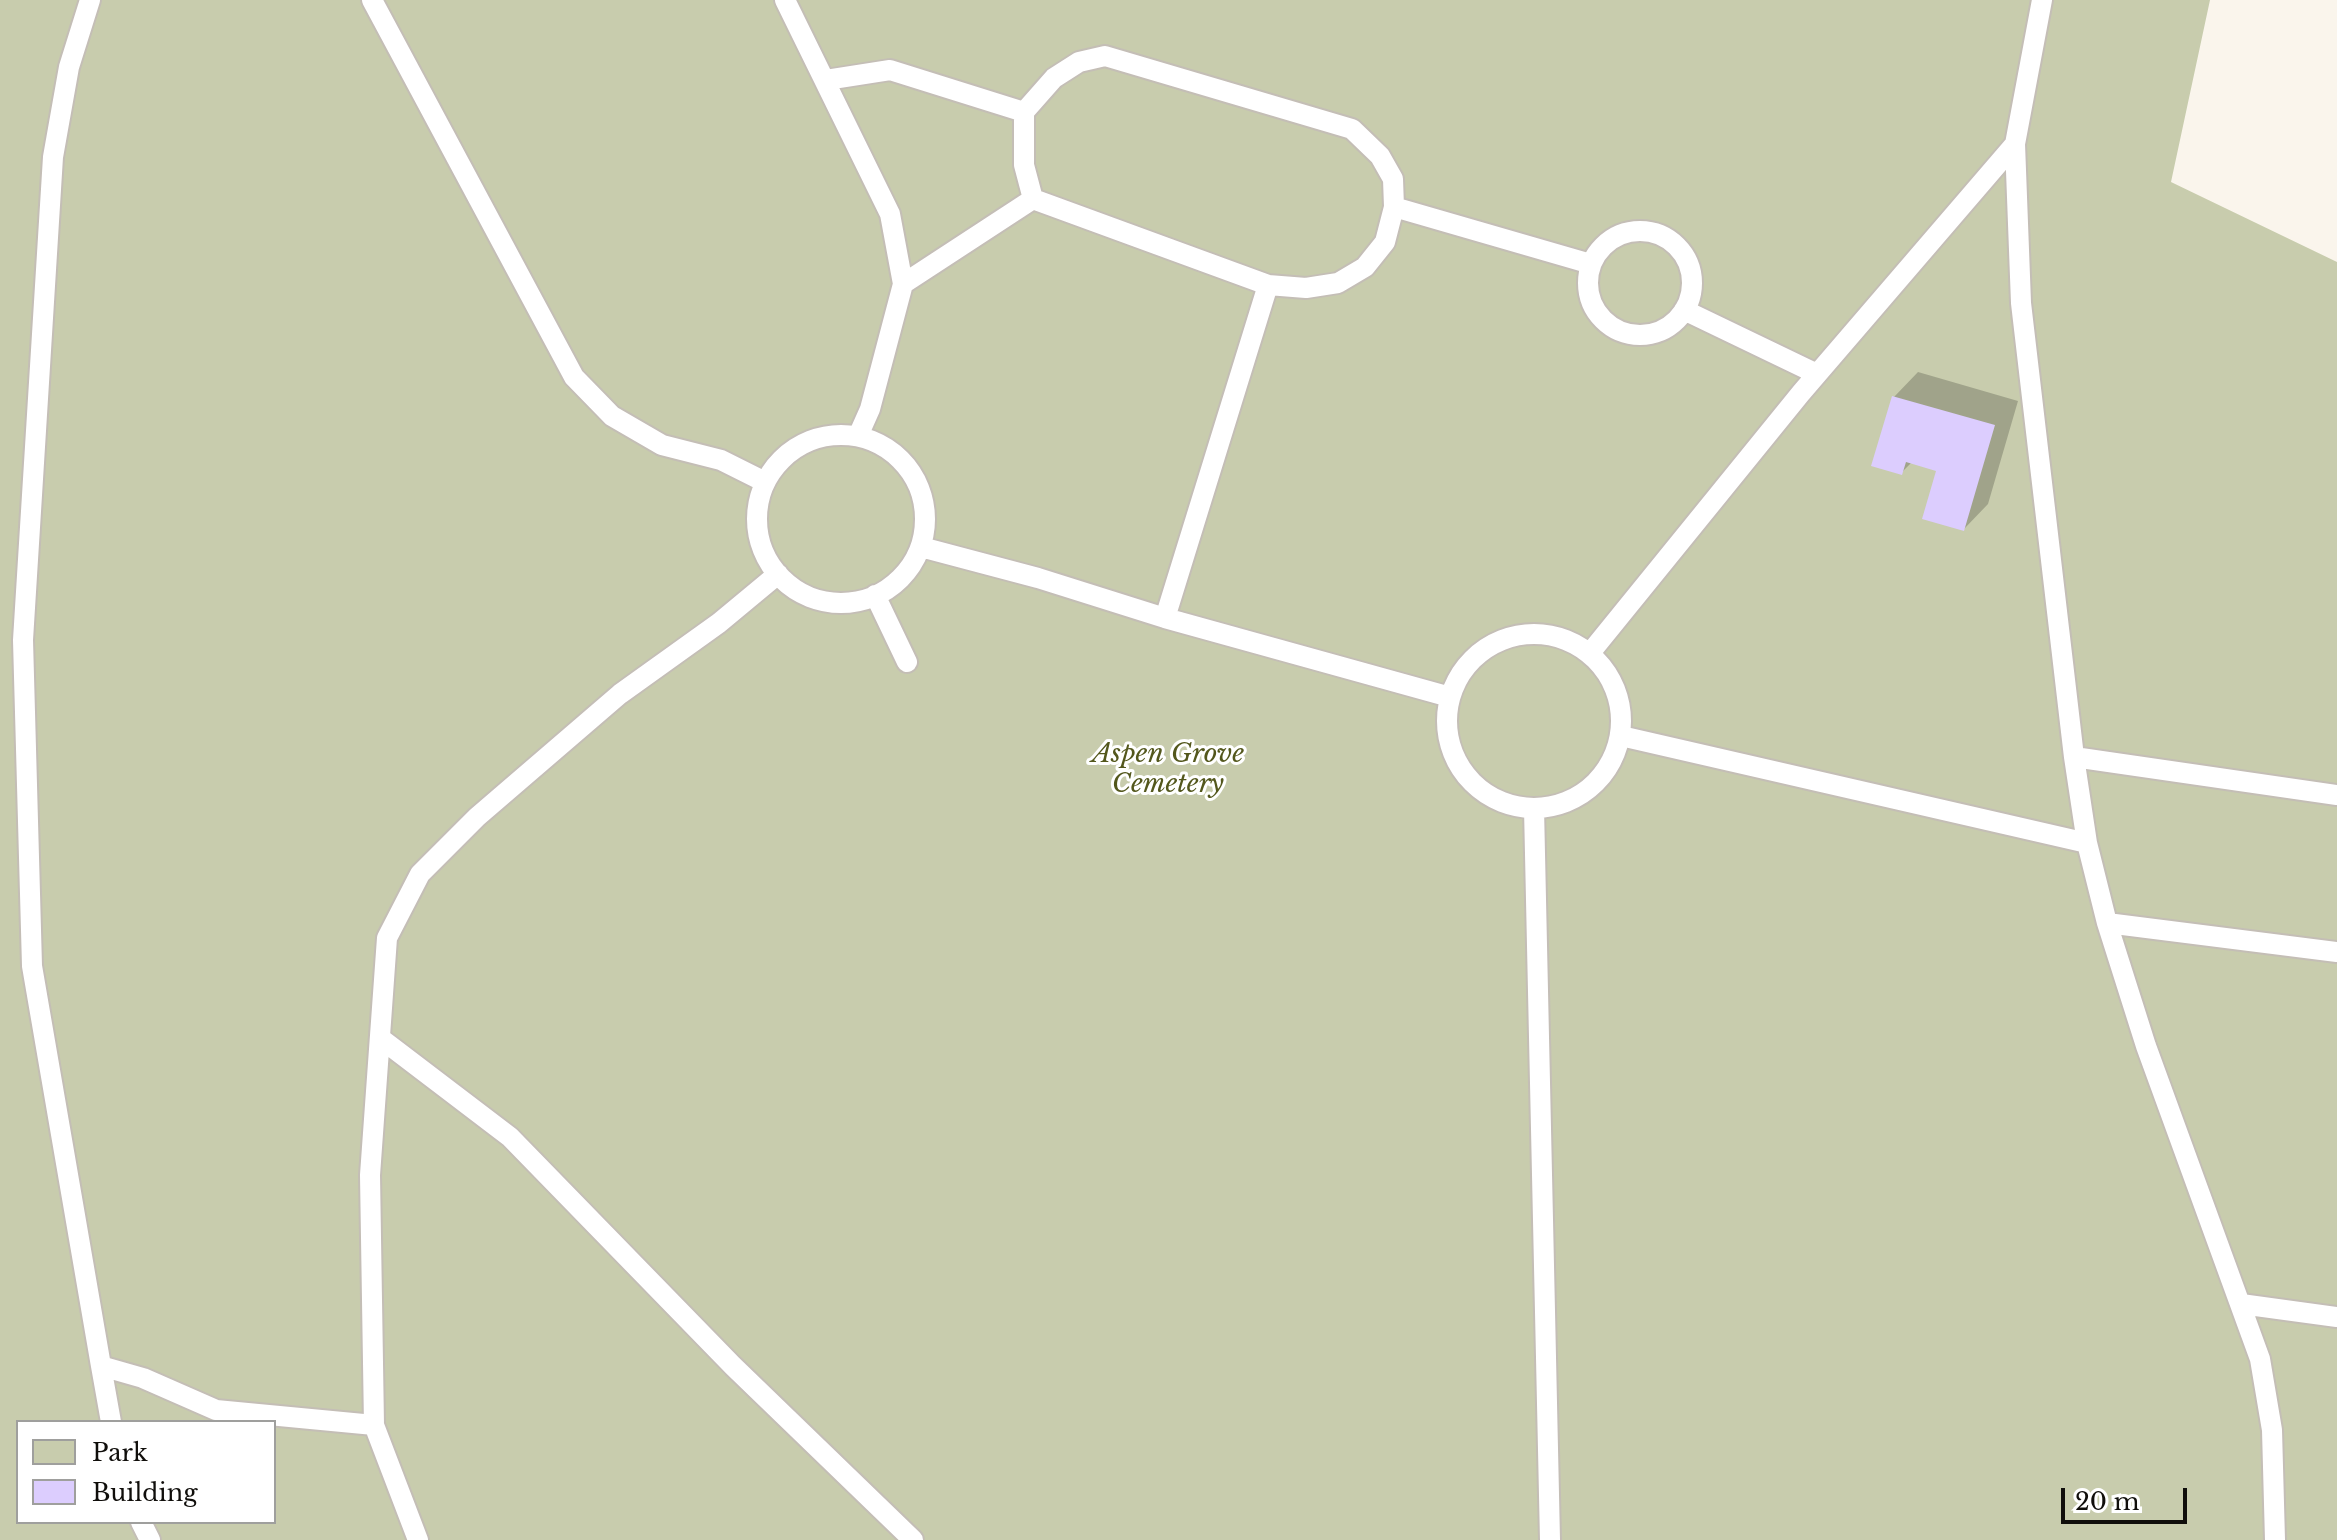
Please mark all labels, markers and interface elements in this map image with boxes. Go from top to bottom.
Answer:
park label: Aspen Grove Cemetery [1092,739,1244,800]
legend [16,1420,276,1524]
text: Park [92,1438,148,1467]
scale bar [2065,1472,2191,1522]
text: Building [92,1478,198,1507]
text: 20 m [2075,1487,2140,1516]

